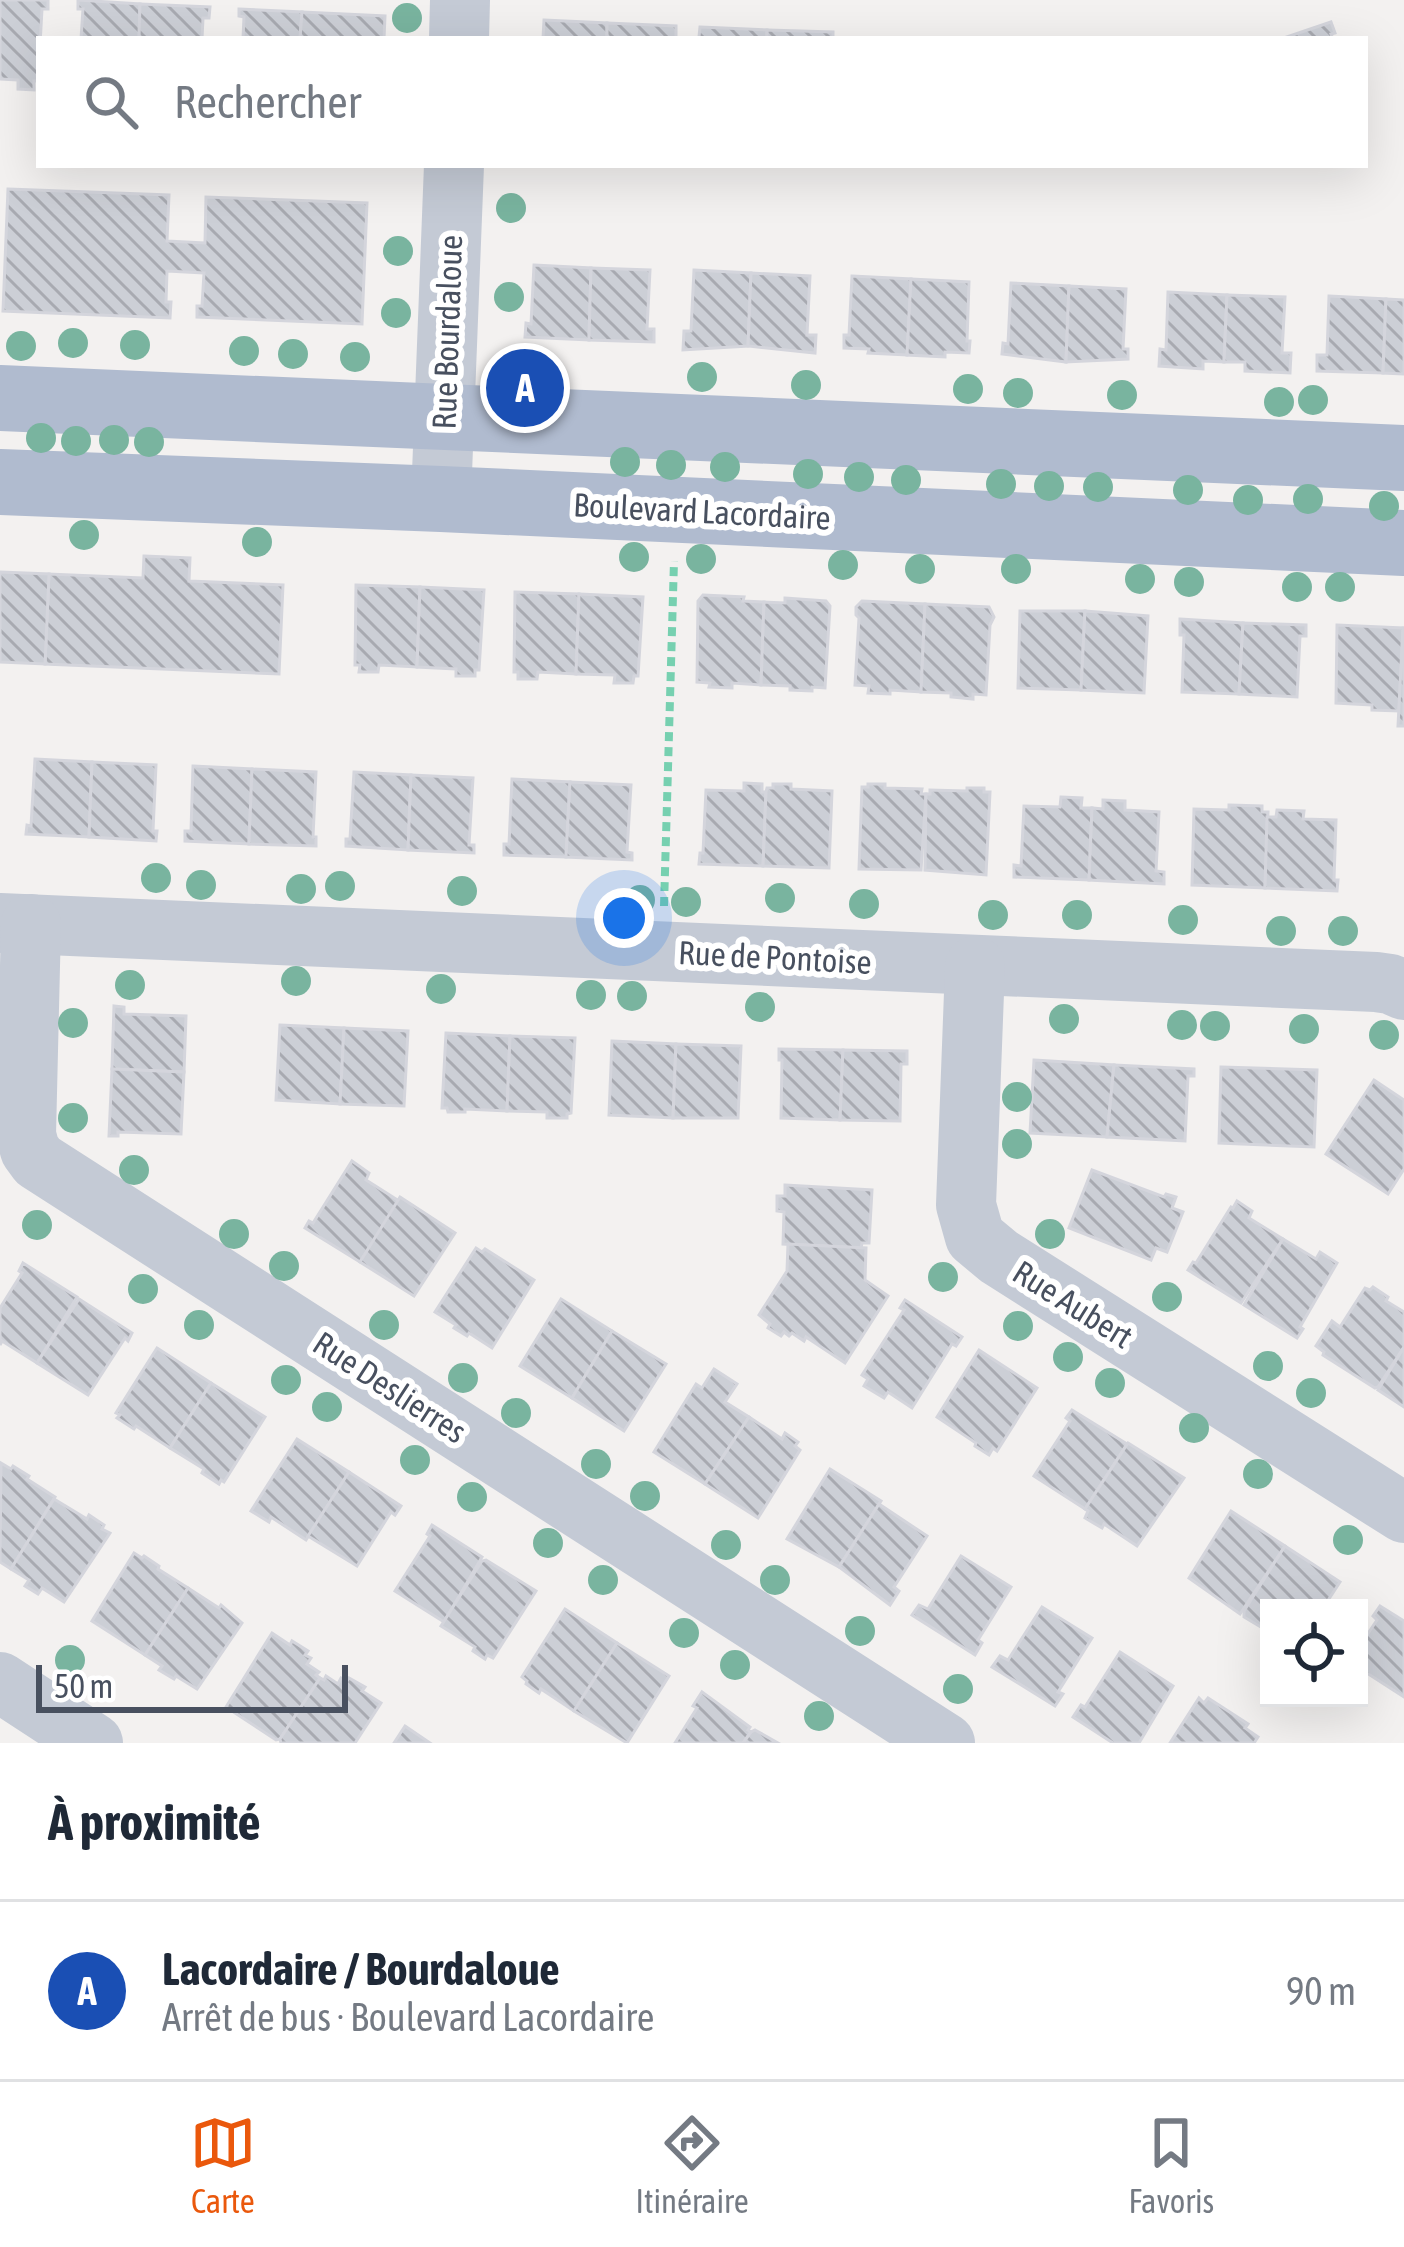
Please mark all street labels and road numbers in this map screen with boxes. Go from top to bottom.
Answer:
street label: Rue Bourdaloue [425,234,469,430]
street label: Boulevard Lacordaire [572,485,832,537]
street label: Rue de Pontoise [677,933,873,981]
street label: Rue Aubert [1006,1252,1140,1356]
street label: Rue Deslierres [306,1324,474,1450]

